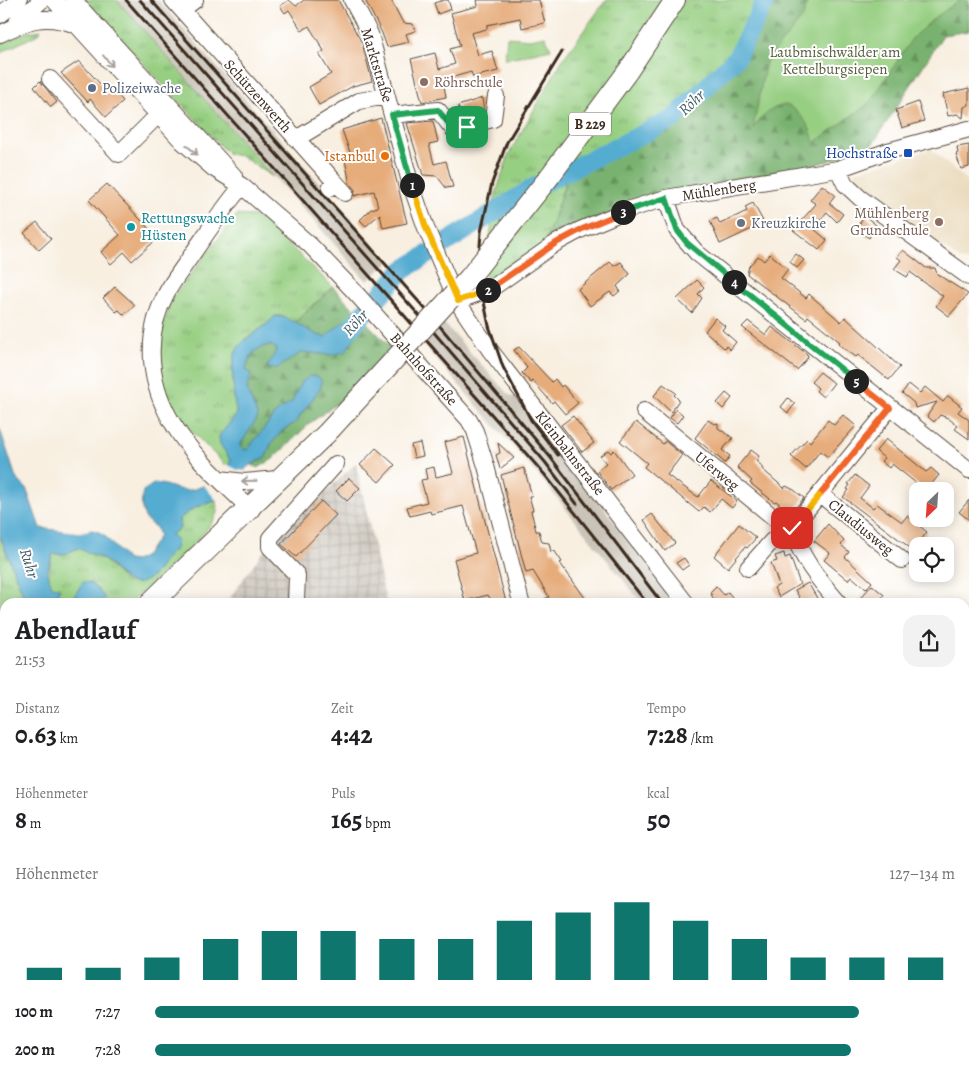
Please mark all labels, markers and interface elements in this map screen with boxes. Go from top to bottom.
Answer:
street label: Marktstraße [356,25,398,105]
park label: Laubmischwälder am Kettelburgsiepen [769,42,901,79]
one-way arrow [103,55,114,68]
street label: Schützenwerth [220,55,296,137]
place label: Röhrschule [434,72,503,92]
marker: Röhrschule [418,76,430,88]
place label: Polizeiwache [102,78,181,98]
marker: Polizeiwache [86,82,98,94]
water label: Röhr [674,85,710,121]
pin [446,106,488,148]
road number: B 229 [569,112,611,136]
icon: arrive [453,113,481,141]
place label: Hochstraße [826,143,898,163]
one-way arrow [185,144,198,155]
place label: Istanbul [324,146,375,166]
marker: Hochstraße [902,147,914,159]
marker: Istanbul [379,150,391,162]
pin: 1 [400,172,424,198]
street label: Mühlenberg [681,174,758,206]
text: 1 [410,176,415,195]
pin: 3 [610,200,636,224]
text: 3 [620,203,627,222]
place label: Mühlenberg Grundschule [850,203,929,240]
place label: Rettungswache Hüsten [141,208,235,245]
place label: Kreuzkirche [751,213,826,233]
marker: Mühlenberg Grundschule [933,216,945,228]
marker: Kreuzkirche [735,217,747,229]
marker: Rettungswache Hüsten [125,221,137,233]
pin: 4 [722,270,746,294]
text: 4 [731,273,738,292]
pin: 2 [476,278,500,302]
text: 2 [485,281,492,300]
water label: Röhr [338,304,374,341]
street label: Bahnhofstraße [386,328,462,410]
pin: 5 [844,368,868,394]
text: 5 [854,372,859,391]
street label: Kleinbahnstraße [531,407,610,500]
street label: Uferweg [690,447,744,495]
one-way arrow [241,476,258,486]
north arrow [909,482,954,528]
map controls [909,482,954,582]
street label: Claudiusweg [824,494,898,560]
pin [771,507,813,549]
icon: check [778,514,806,542]
button: locate [909,537,954,582]
water label: Ruhr [14,546,44,581]
text: Abendlauf [15,611,136,649]
button: share [903,615,955,667]
text: 21:53 [15,649,45,671]
text: Distanz [15,699,60,718]
text: Zeit [331,699,354,718]
text: Tempo [647,699,686,718]
text: 0.63 [15,718,57,752]
text: 4:42 [331,718,373,752]
text: 7:28 [647,718,688,752]
text: km [57,729,78,748]
text: /km [688,729,714,748]
text: Höhenmeter [15,784,88,803]
text: Puls [331,784,355,803]
text: kcal [647,784,669,803]
text: 8 [15,803,27,837]
text: 165 [331,803,362,837]
text: 50 [647,803,670,837]
text: m [27,814,41,833]
text: bpm [362,814,391,833]
text: Höhenmeter [15,863,98,885]
text: 127–134 m [890,863,955,885]
text: 100 m [15,1001,53,1023]
text: 7:27 [95,1001,120,1023]
text: 200 m [15,1039,55,1061]
text: 7:28 [95,1039,121,1061]

